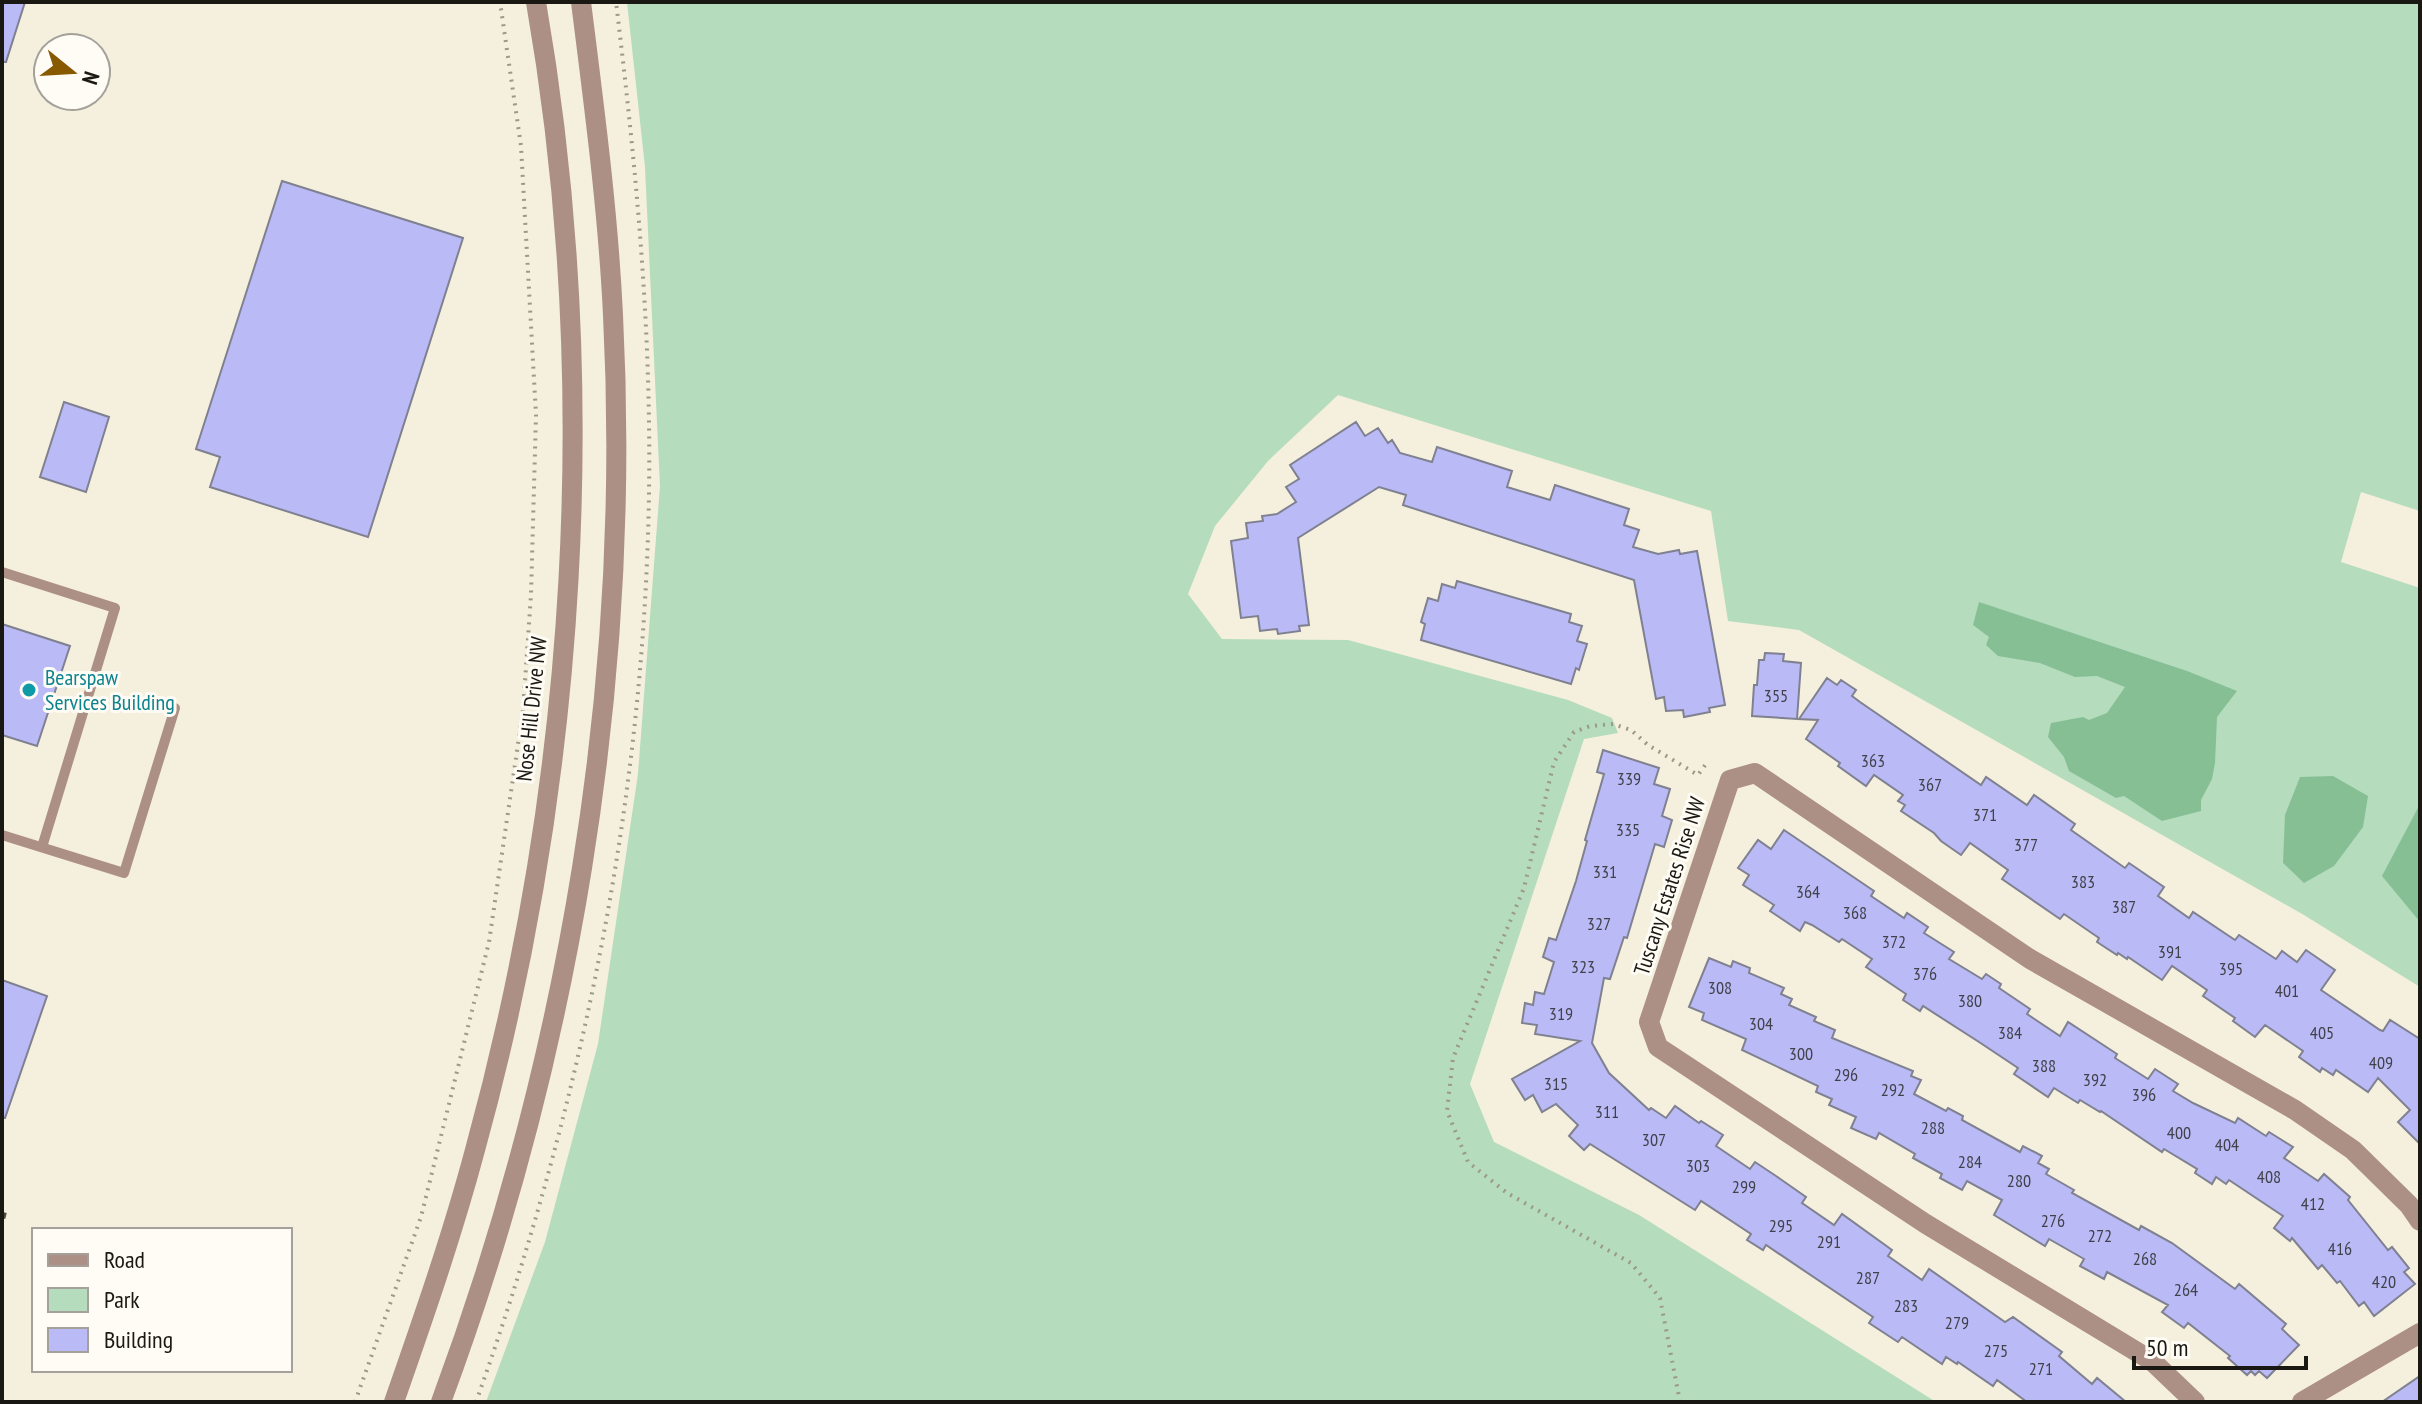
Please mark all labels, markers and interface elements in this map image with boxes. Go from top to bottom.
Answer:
north arrow [32,32,112,112]
text: N [76,68,106,88]
street label: Nose Hill Drive NW [509,635,553,783]
place label: Bearspaw Services Building [45,663,175,716]
marker: Bearspaw Services Building [20,681,38,699]
house number: 355 [1764,684,1788,707]
house number: 363 [1861,749,1885,772]
house number: 339 [1617,767,1641,790]
house number: 367 [1918,773,1942,796]
street label: Tuscany Estates Rise NW [1627,793,1711,979]
house number: 371 [1973,803,1997,826]
house number: 335 [1616,818,1640,841]
house number: 377 [2014,833,2038,856]
house number: 331 [1593,860,1617,883]
house number: 383 [2071,870,2095,893]
house number: 364 [1796,880,1820,903]
house number: 387 [2112,895,2136,918]
house number: 368 [1843,901,1867,924]
house number: 327 [1587,912,1611,935]
house number: 372 [1882,930,1906,953]
house number: 391 [2158,940,2182,963]
house number: 323 [1571,955,1595,978]
house number: 395 [2219,957,2243,980]
house number: 376 [1913,962,1937,985]
house number: 308 [1708,976,1732,999]
house number: 401 [2275,979,2299,1002]
house number: 380 [1958,989,1982,1012]
house number: 319 [1549,1002,1573,1025]
house number: 304 [1749,1012,1773,1035]
house number: 384 [1998,1021,2022,1044]
house number: 405 [2310,1021,2334,1044]
house number: 300 [1789,1042,1813,1065]
house number: 409 [2369,1051,2393,1074]
house number: 388 [2032,1054,2056,1077]
house number: 296 [1834,1063,1858,1086]
house number: 392 [2083,1068,2107,1091]
house number: 315 [1544,1072,1568,1095]
house number: 292 [1881,1078,1905,1101]
house number: 396 [2132,1083,2156,1106]
house number: 311 [1595,1100,1619,1123]
house number: 288 [1921,1116,1945,1139]
house number: 400 [2167,1121,2191,1144]
house number: 307 [1642,1128,1666,1151]
house number: 404 [2215,1133,2239,1156]
house number: 284 [1958,1150,1982,1173]
house number: 303 [1686,1154,1710,1177]
house number: 408 [2257,1165,2281,1188]
house number: 280 [2007,1169,2031,1192]
house number: 299 [1732,1175,1756,1198]
house number: 412 [2301,1192,2325,1215]
house number: 276 [2041,1209,2065,1232]
house number: 295 [1769,1214,1793,1237]
house number: 272 [2088,1224,2112,1247]
legend [32,1228,292,1372]
house number: 291 [1817,1230,1841,1253]
house number: 416 [2328,1237,2352,1260]
text: Road [104,1244,145,1275]
house number: 268 [2133,1247,2157,1270]
house number: 287 [1856,1266,1880,1289]
house number: 420 [2372,1270,2396,1293]
house number: 264 [2174,1278,2198,1301]
text: Park [104,1284,140,1315]
house number: 283 [1894,1294,1918,1317]
house number: 279 [1945,1311,1969,1334]
scale bar [2134,1320,2306,1370]
text: Building [104,1324,173,1355]
text: 50 m [2146,1332,2188,1363]
house number: 275 [1984,1339,2008,1362]
house number: 271 [2029,1357,2053,1380]

